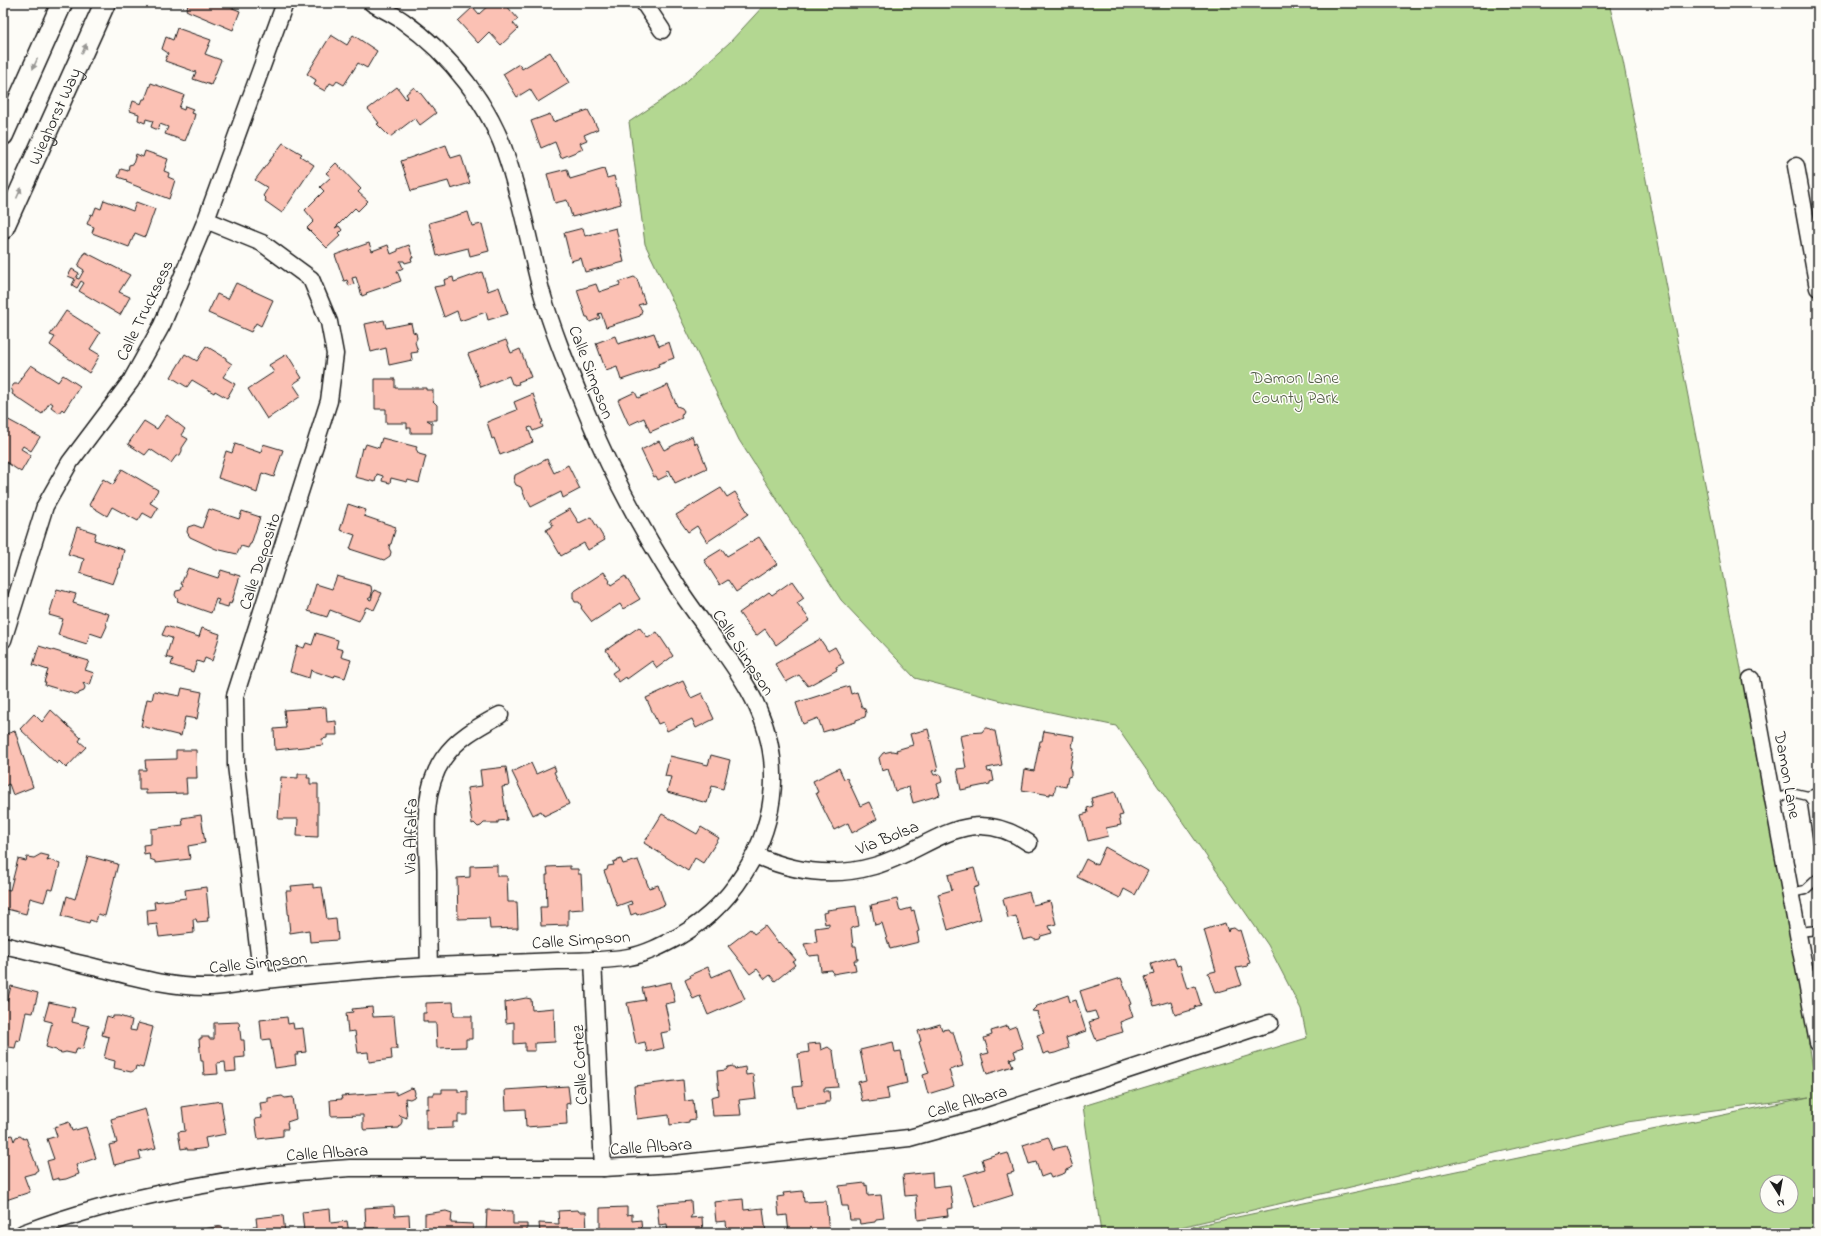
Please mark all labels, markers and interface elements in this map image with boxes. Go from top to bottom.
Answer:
one-way arrow [81,44,87,55]
one-way arrow [32,59,38,70]
street label: Wieghorst Way [23,64,89,169]
one-way arrow [16,188,22,199]
street label: Calle Trucksess [110,256,181,365]
street label: Calle Simpson [561,322,620,423]
park label: Damon Lane County Park [1250,366,1339,412]
street label: Calle Deposito [233,510,288,613]
street label: Calle Simpson [705,605,780,701]
street label: Damon Lane [1766,729,1807,821]
street label: Via Alfalfa [398,798,425,875]
street label: Via Bolsa [851,814,923,863]
street label: Calle Simpson [531,925,631,956]
street label: Calle Simpson [208,946,308,981]
street label: Calle Cortez [566,1023,595,1106]
street label: Calle Albara [925,1079,1010,1126]
street label: Calle Albara [609,1132,693,1163]
street label: Calle Albara [285,1138,369,1169]
north arrow [1759,1174,1799,1214]
text: N [1776,1194,1786,1211]

